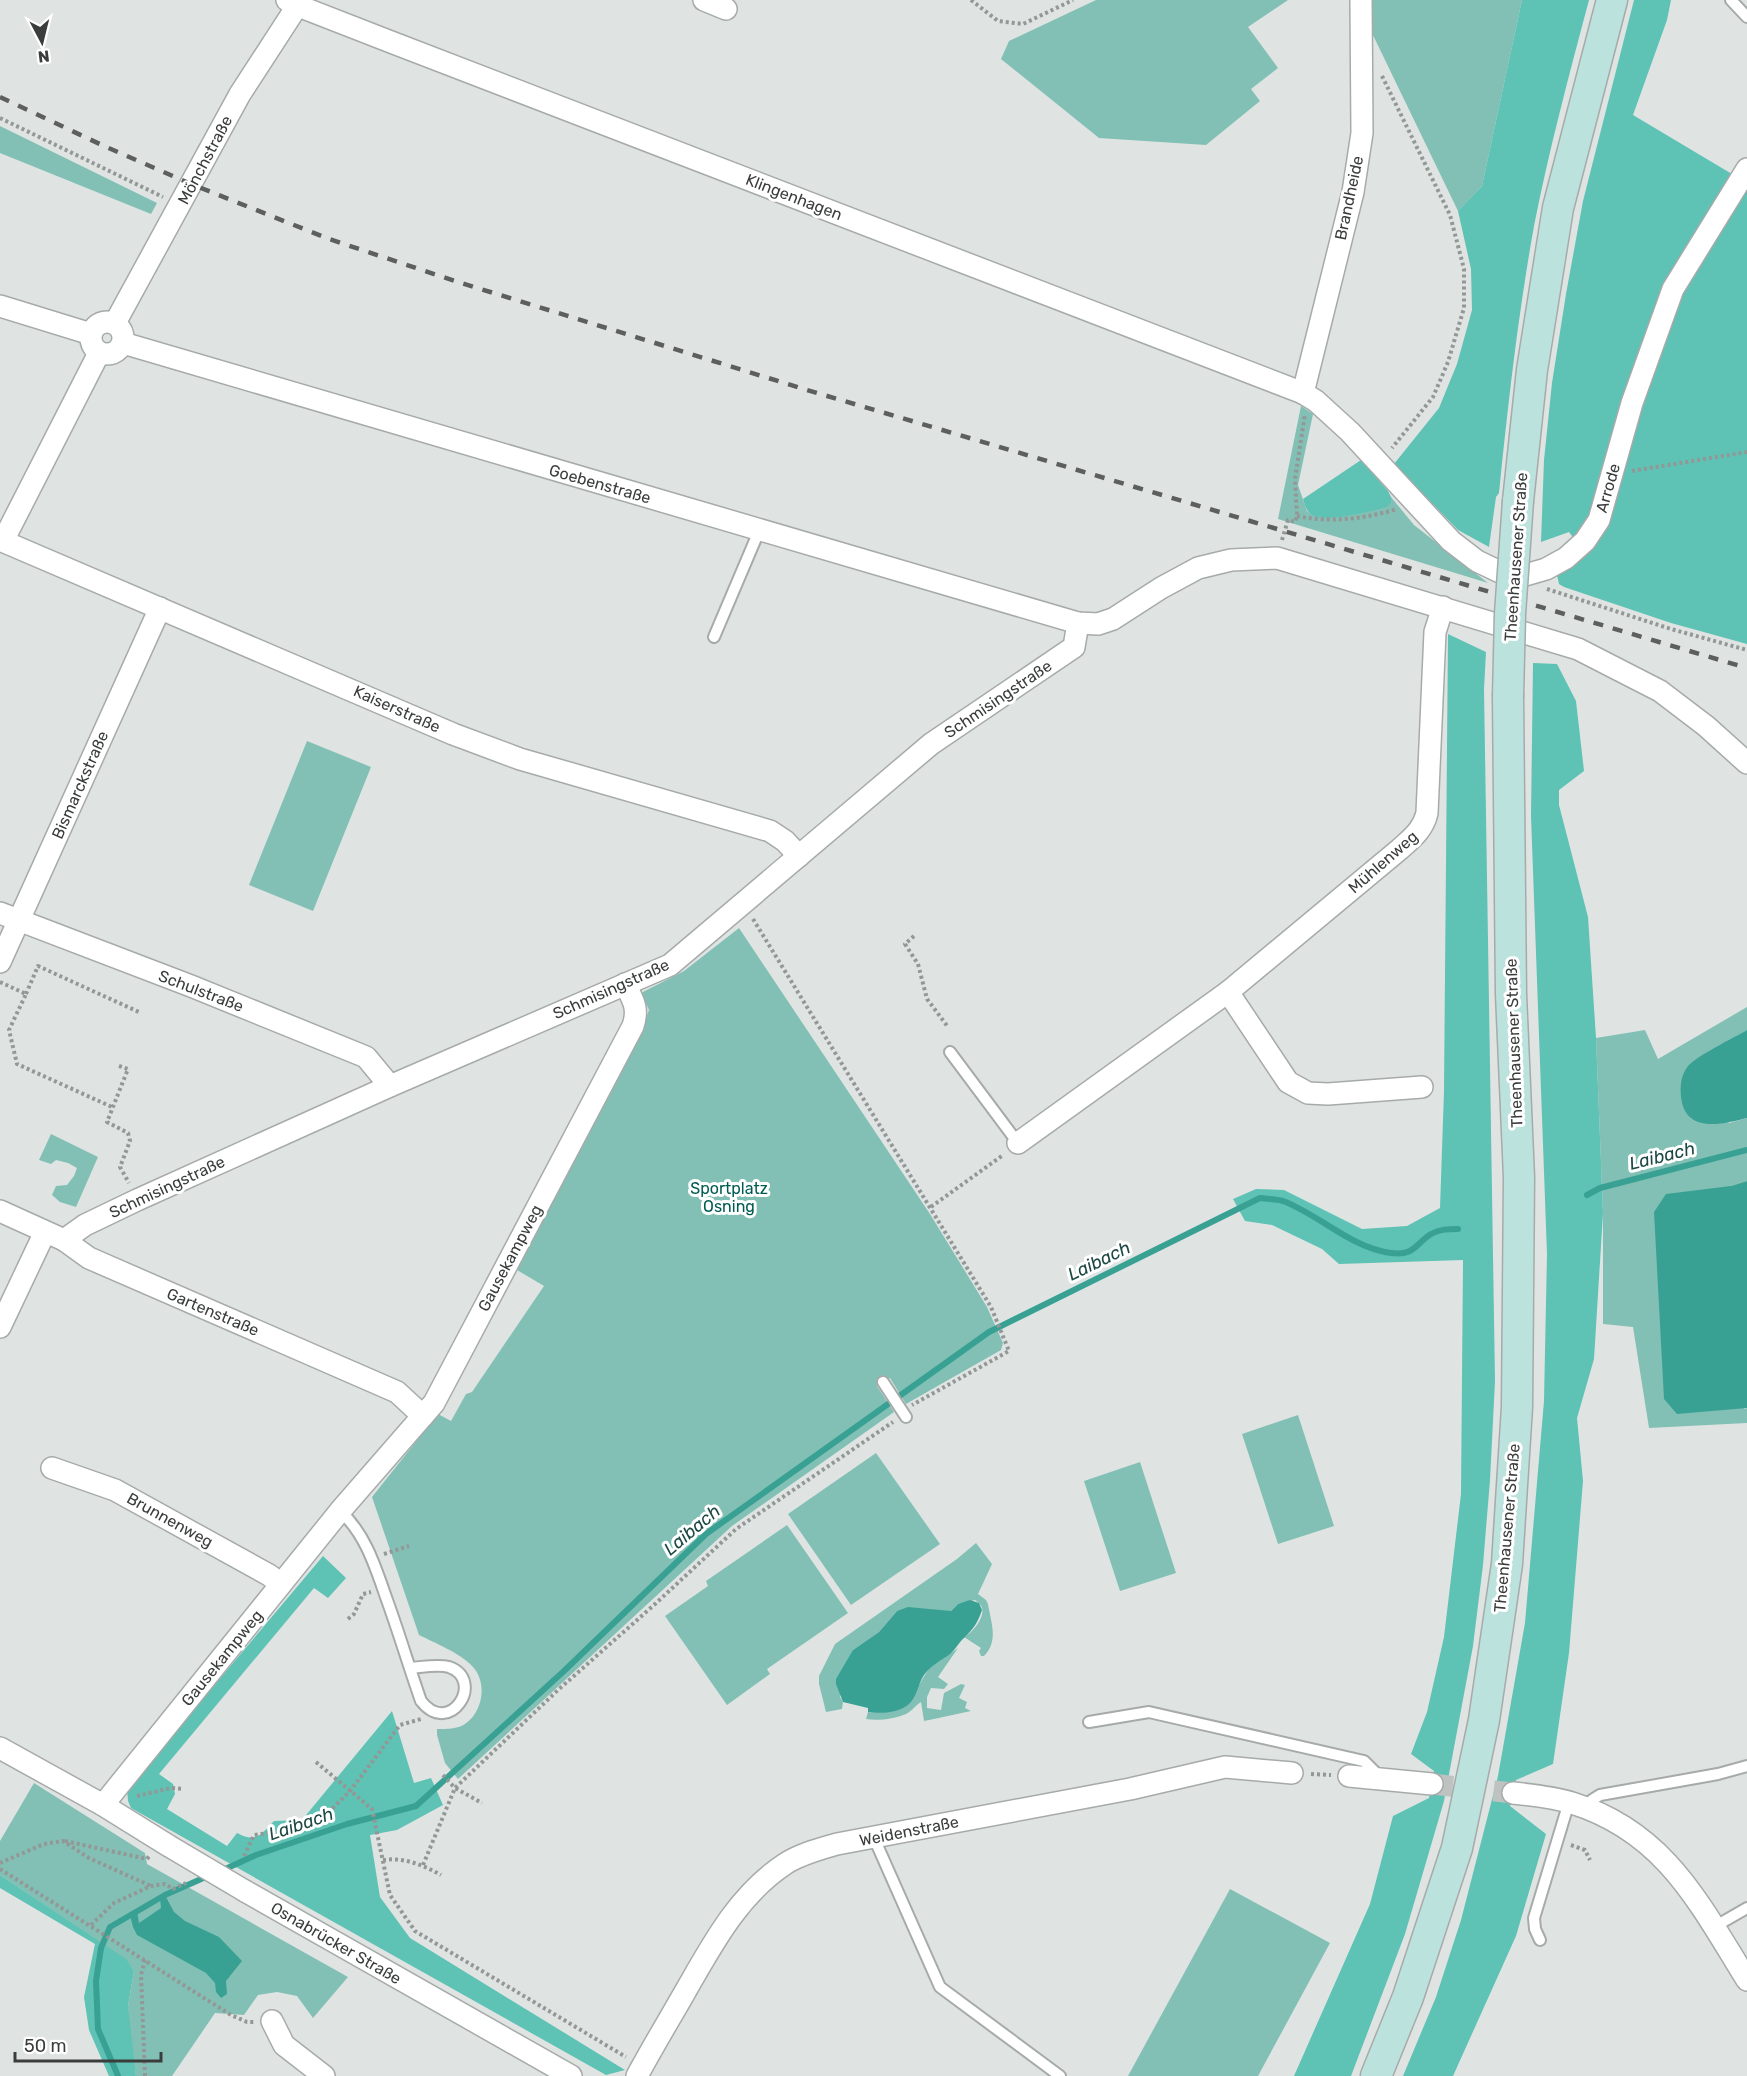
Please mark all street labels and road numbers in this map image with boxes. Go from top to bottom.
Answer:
street label: Mönchstraße [174,112,236,208]
street label: Brandheide [1331,154,1367,242]
street label: Klingenhagen [743,170,845,224]
street label: Goebenstraße [547,460,653,508]
street label: Arrode [1592,461,1624,515]
street label: Theenhausener Straße [1501,472,1531,642]
street label: Schmisingstraße [941,656,1055,742]
street label: Kaiserstraße [351,681,443,737]
street label: Bismarckstraße [48,728,112,842]
street label: Mühlenweg [1344,827,1422,897]
street label: Schmisingstraße [550,955,672,1023]
street label: Theenhausener Straße [1502,958,1526,1128]
street label: Schulstraße [156,966,246,1016]
street label: Schmisingstraße [106,1152,228,1222]
street label: Gausekampweg [474,1201,546,1315]
street label: Gartenstraße [164,1284,262,1340]
street label: Theenhausener Straße [1490,1443,1524,1613]
street label: Brunnenweg [124,1489,216,1551]
street label: Gausekampweg [177,1606,267,1710]
street label: Weidenstraße [858,1812,960,1850]
street label: Osnabrücker Straße [267,1898,405,1988]

